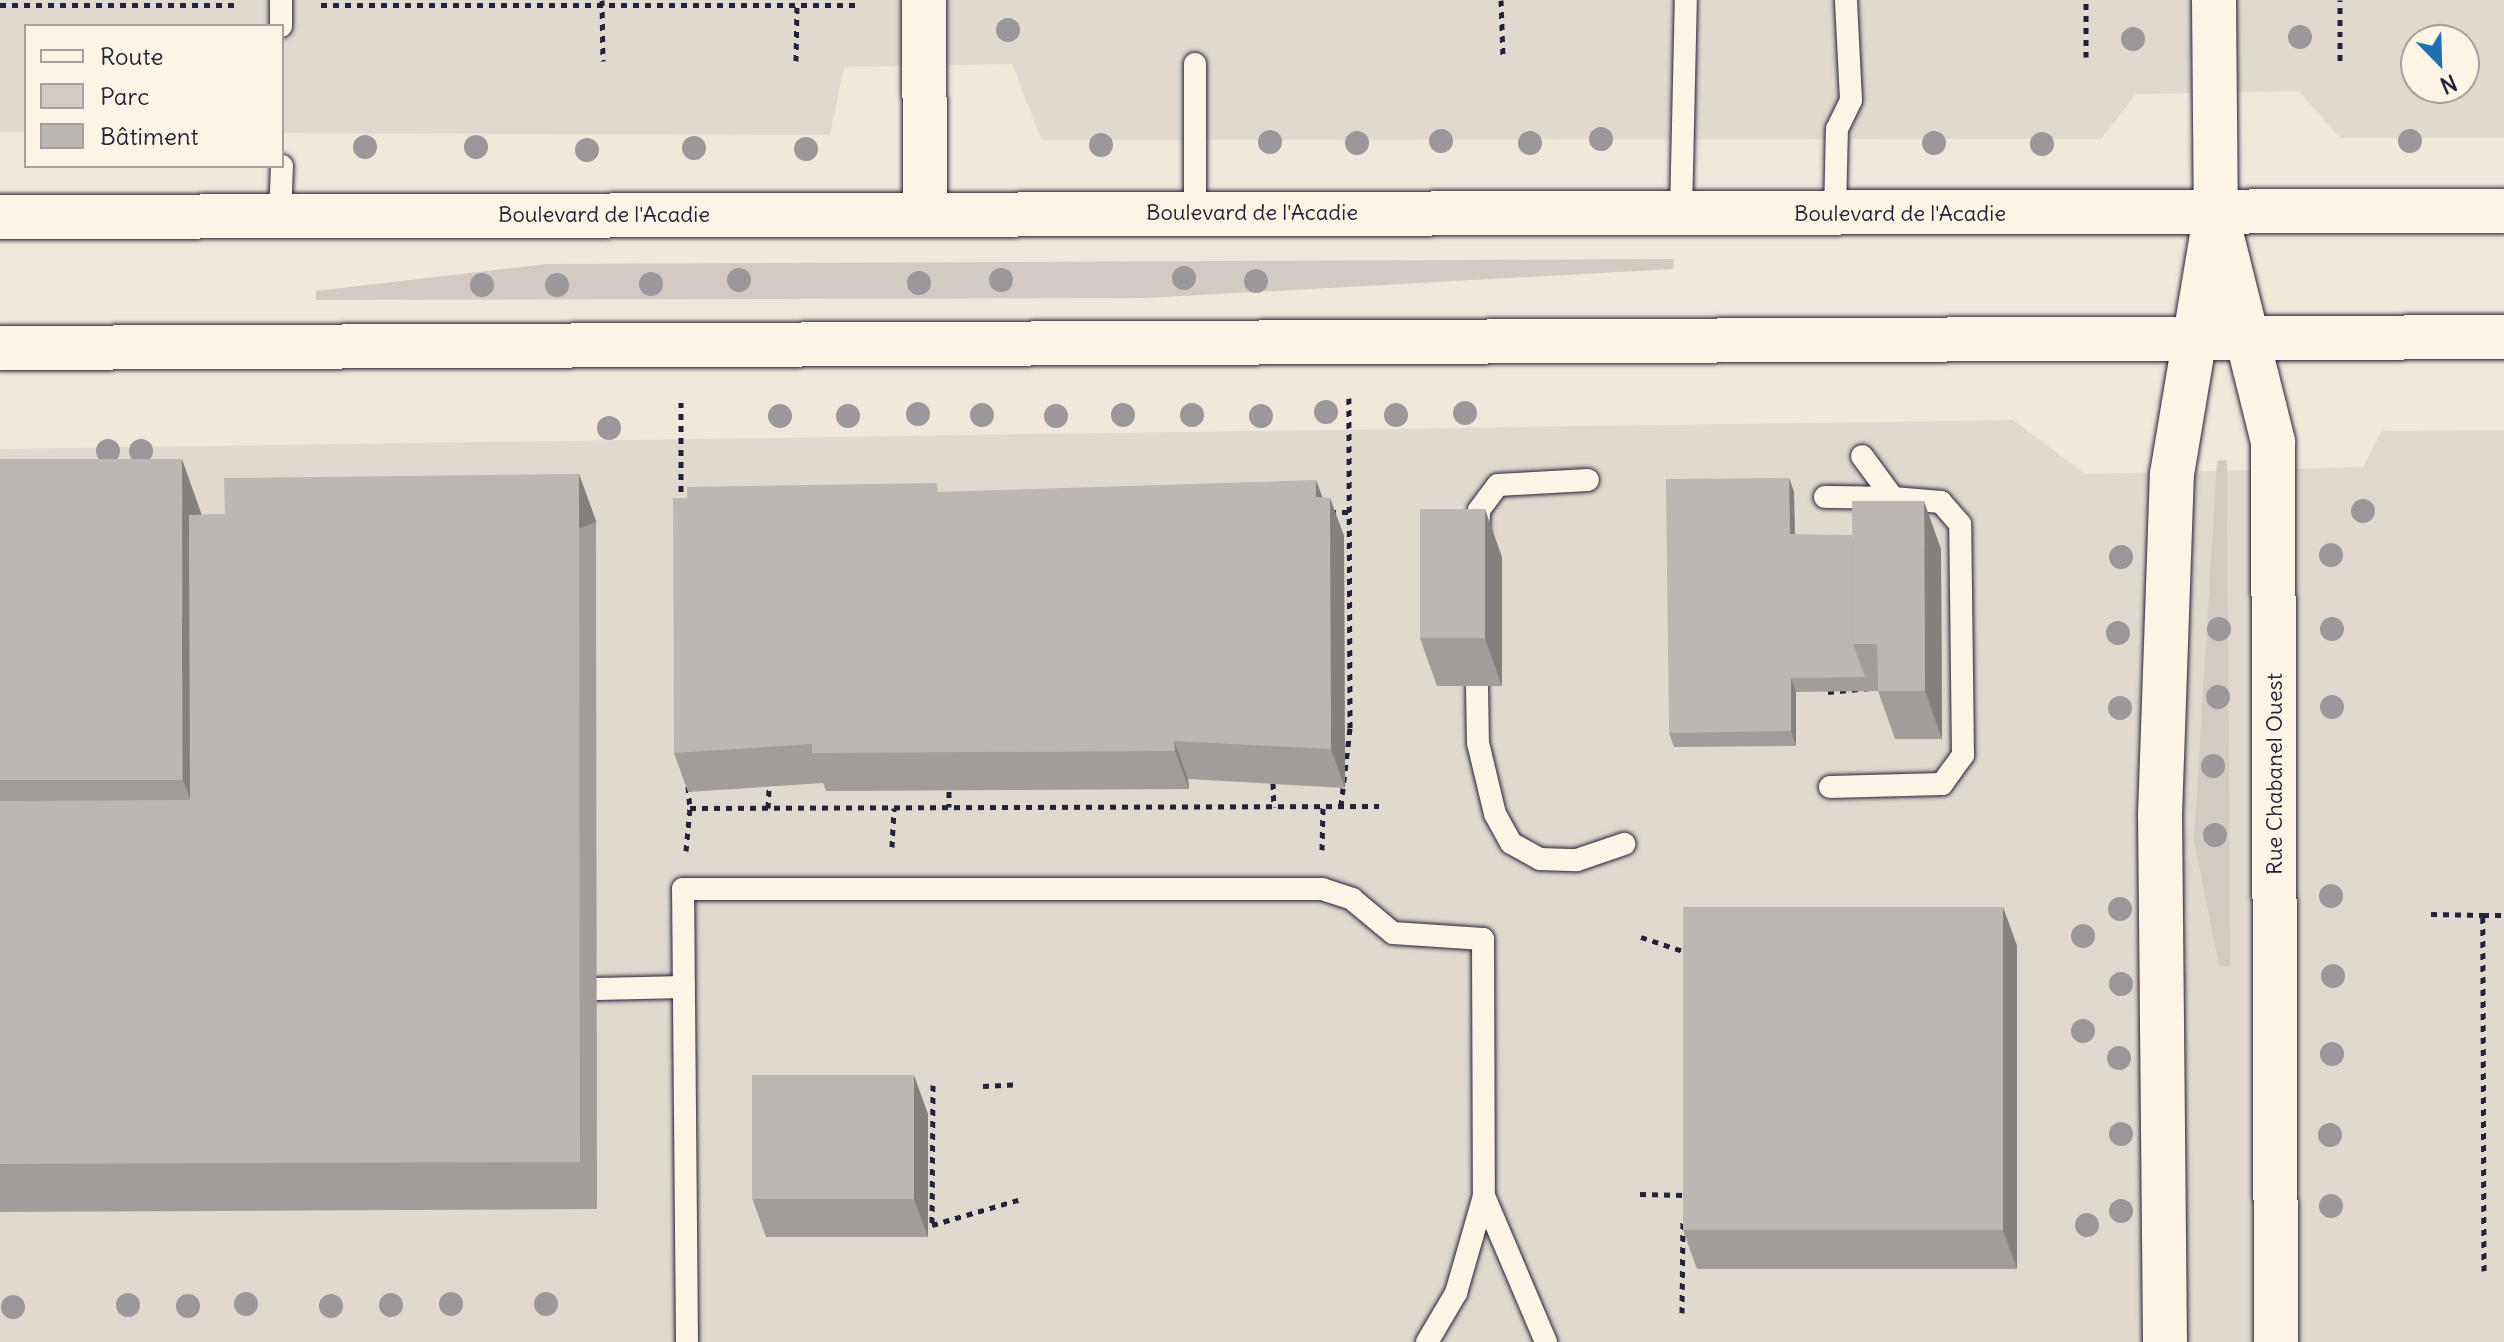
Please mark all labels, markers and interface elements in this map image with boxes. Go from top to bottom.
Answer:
legend [24,24,284,168]
north arrow [2400,24,2480,104]
text: Route [100,41,163,71]
text: N [2436,68,2461,100]
text: Parc [100,81,149,111]
text: Bâtiment [100,121,199,151]
street label: Boulevard de l'Acadie [1146,200,1358,226]
street label: Boulevard de l'Acadie [1794,201,2006,227]
street label: Boulevard de l'Acadie [498,202,710,228]
street label: Rue Chabanel Ouest [2262,673,2288,875]

